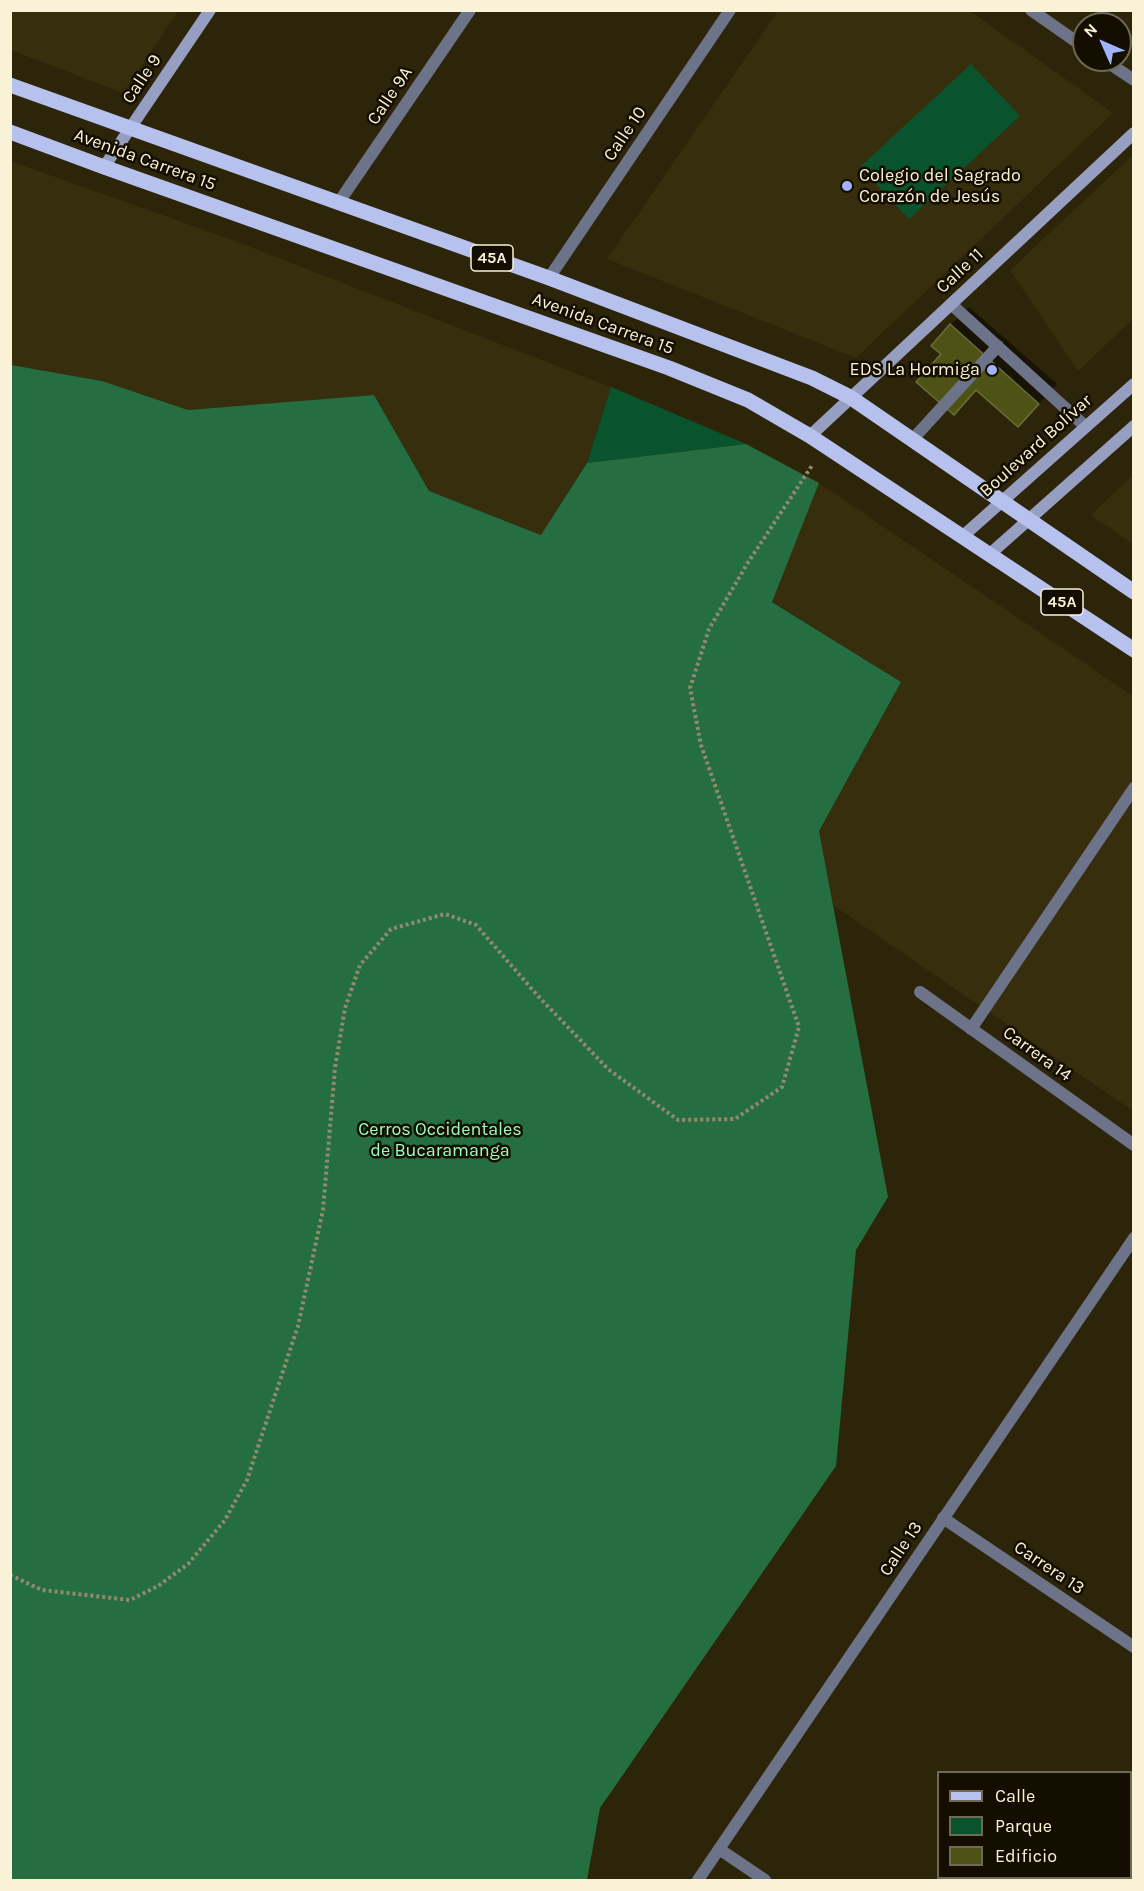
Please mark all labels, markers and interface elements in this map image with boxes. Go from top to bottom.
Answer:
north arrow [1072,12,1132,72]
text: N [1080,20,1101,41]
street label: Calle 9 [118,50,166,108]
street label: Calle 9A [363,63,417,129]
street label: Calle 10 [599,103,651,165]
street label: Avenida Carrera 15 [71,124,219,196]
place label: Colegio del Sagrado Corazón de Jesús [859,165,1021,207]
marker: Colegio del Sagrado Corazón de Jesús [840,179,854,193]
street label: Calle 11 [932,244,988,298]
road number: 45A [471,245,513,271]
street label: Avenida Carrera 15 [529,288,677,360]
place label: EDS La Hormiga [850,359,980,381]
marker: EDS La Hormiga [985,363,999,377]
street label: Boulevard Bolívar [975,390,1097,502]
road number: 45A [1041,589,1083,615]
street label: Carrera 14 [998,1022,1076,1086]
park label: Cerros Occidentales de Bucaramanga [358,1119,522,1162]
street label: Calle 13 [875,1518,927,1580]
street label: Carrera 13 [1010,1537,1088,1599]
legend [937,1771,1132,1879]
text: Calle [995,1785,1035,1807]
text: Parque [995,1815,1052,1837]
text: Edificio [995,1845,1057,1867]

